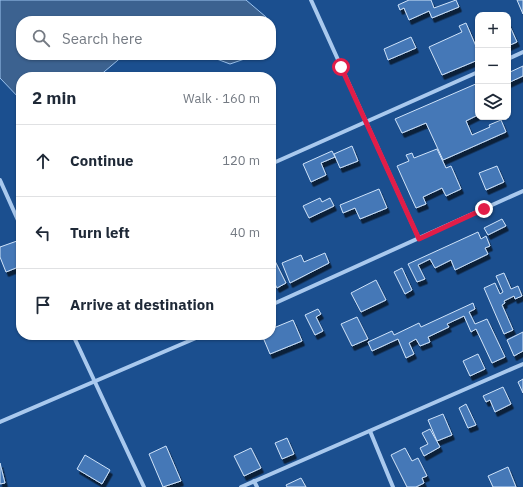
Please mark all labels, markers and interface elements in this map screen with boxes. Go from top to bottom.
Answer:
map controls [475,12,511,120]
button: + [475,12,511,48]
search box [16,16,276,60]
icon: search [30,27,52,49]
text: Search here [62,29,142,48]
button: − [475,48,511,84]
route start [332,58,350,76]
button: layers [475,84,511,120]
text: 2 min [32,87,76,109]
text: Walk · 160 m [183,90,260,107]
icon: ahead [32,150,54,172]
text: Continue [70,151,134,170]
text: 120 m [222,152,260,169]
route end [475,200,493,218]
icon: left [32,222,54,244]
text: Turn left [70,223,130,242]
text: 40 m [230,224,260,241]
icon: arrive [32,294,54,316]
text: Arrive at destination [70,295,214,314]

